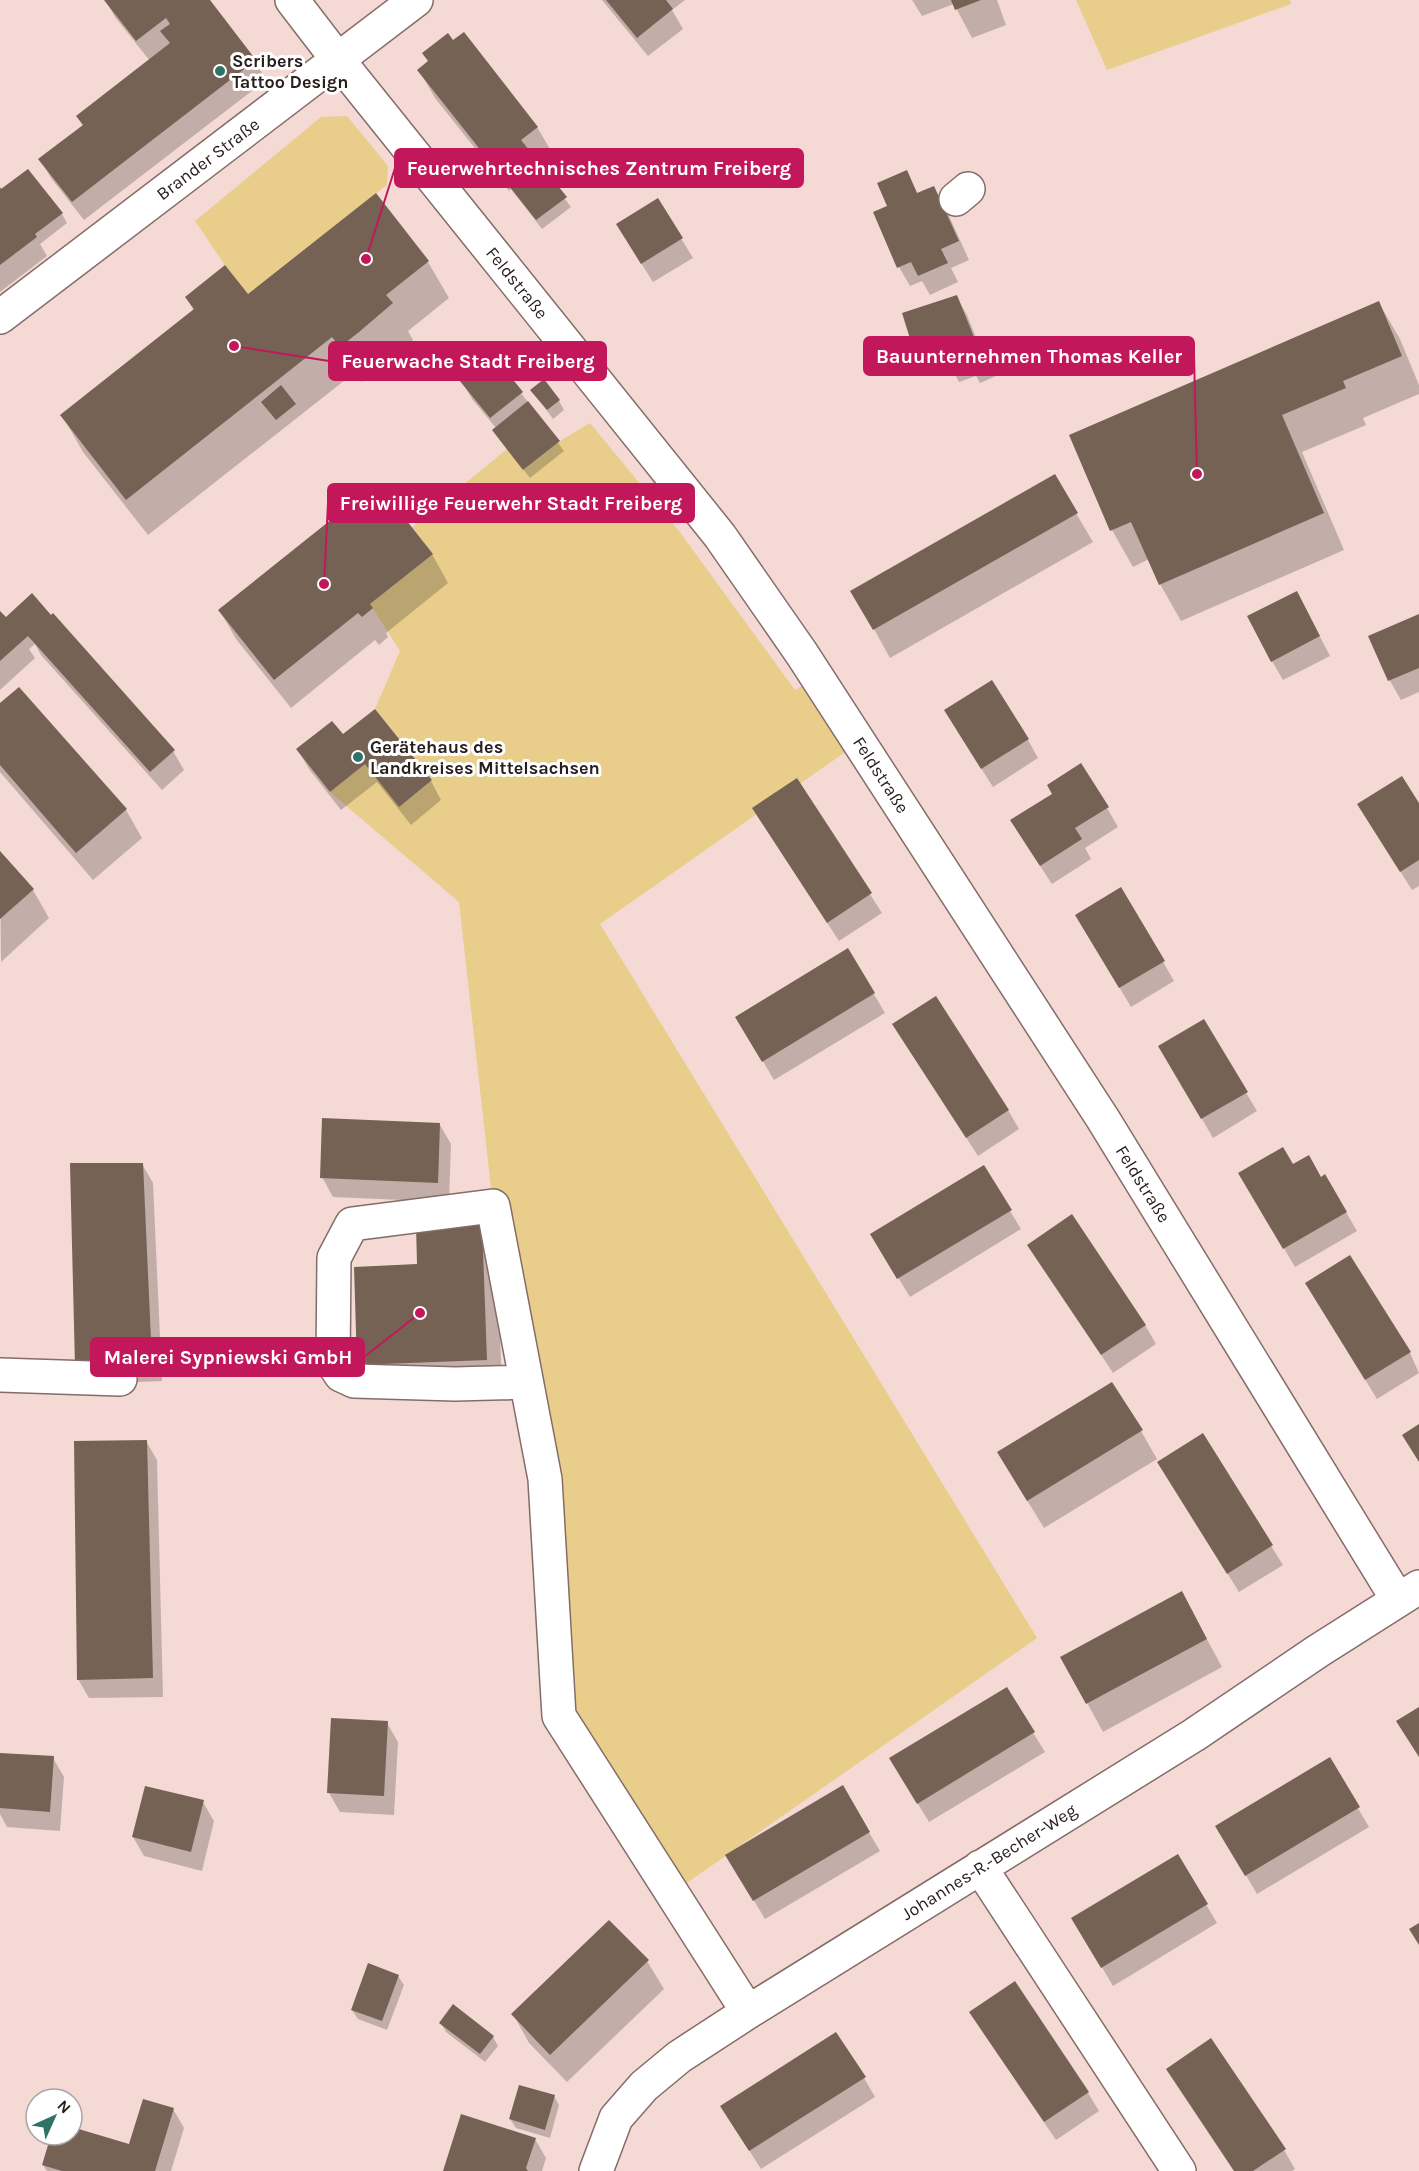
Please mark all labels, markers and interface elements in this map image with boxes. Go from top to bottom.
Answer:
place label: Scribers Tattoo Design [232,50,349,93]
marker: Scribers Tattoo Design [213,64,227,78]
street label: Brander Straße [152,113,264,205]
callout: Feuerwehrtechnisches Zentrum Freiberg [395,149,803,187]
text: Feuerwehrtechnisches Zentrum Freiberg [407,157,792,180]
street label: Feldstraße [481,242,553,324]
callout: Bauunternehmen Thomas Keller [864,337,1194,375]
callout: Feuerwache Stadt Freiberg [329,342,606,380]
text: Bauunternehmen Thomas Keller [876,345,1182,368]
text: Feuerwache Stadt Freiberg [341,350,595,373]
callout: Freiwillige Feuerwehr Stadt Freiberg [328,484,694,522]
text: Freiwillige Feuerwehr Stadt Freiberg [340,492,683,515]
street label: Feldstraße [848,733,914,817]
place label: Gerätehaus des Landkreises Mittelsachsen [370,736,600,779]
marker: Gerätehaus des Landkreises Mittelsachsen [351,750,365,764]
street label: Feldstraße [1111,1141,1175,1227]
callout: Malerei Sypniewski GmbH [91,1338,364,1376]
text: Malerei Sypniewski GmbH [104,1346,352,1369]
street label: Johannes-R.-Becher-Weg [897,1799,1081,1925]
north arrow [24,2087,84,2147]
text: N [53,2096,75,2118]

